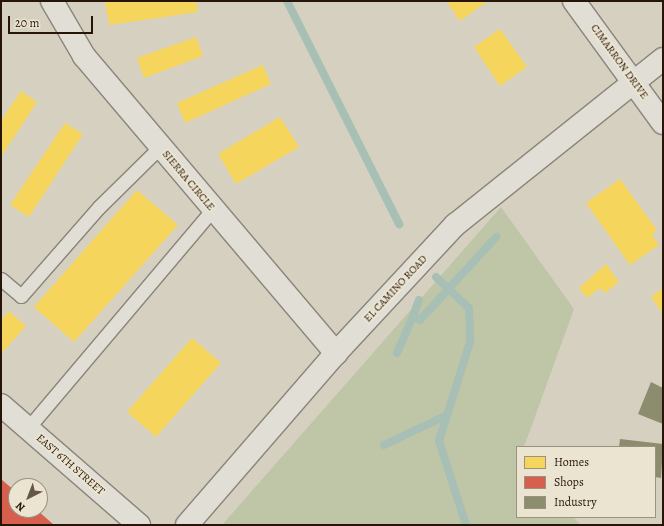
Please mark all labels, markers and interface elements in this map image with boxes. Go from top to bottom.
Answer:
scale bar [10,8,95,34]
text: 20 m [15,15,39,31]
street label: CIMARRON DRIVE [587,22,651,102]
street label: SIERRA CIRCLE [159,148,217,214]
street label: EL CAMINO ROAD [362,253,430,325]
street label: EAST 6TH STREET [33,432,107,498]
legend [516,446,656,518]
text: Homes [554,454,589,470]
text: Shops [554,474,584,490]
north arrow [8,478,48,518]
text: Industry [554,494,597,510]
text: N [12,498,28,515]

